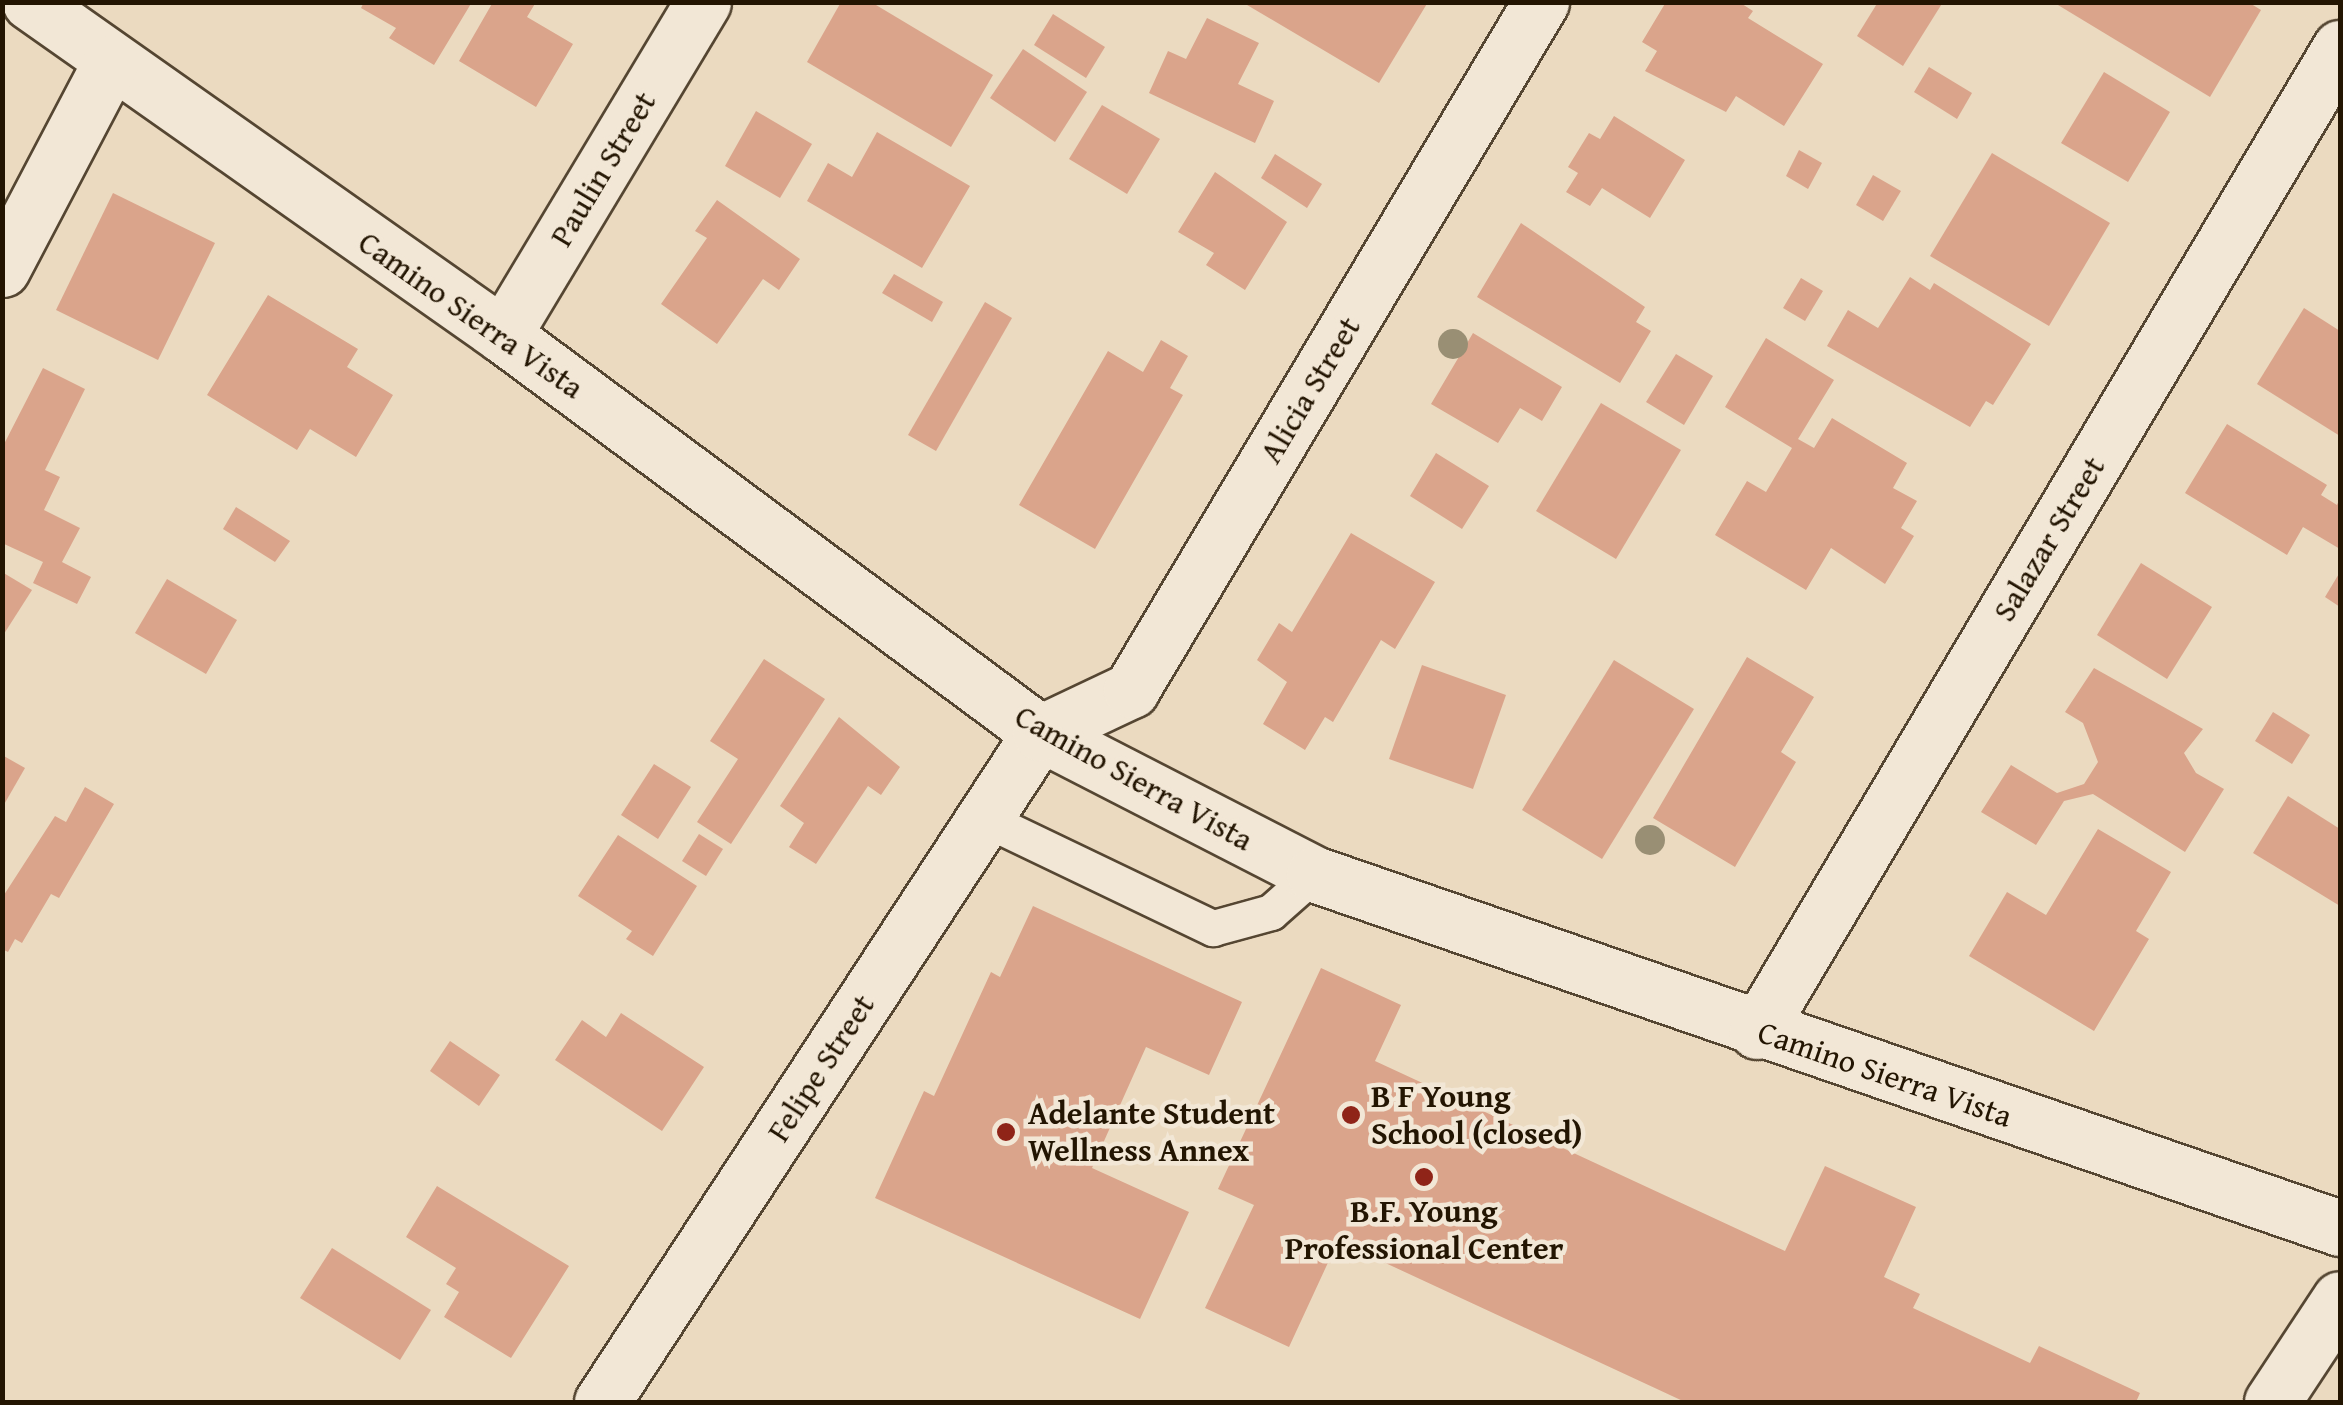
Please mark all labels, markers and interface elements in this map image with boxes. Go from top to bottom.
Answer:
street label: Paulin Street [542,85,664,253]
street label: Camino Sierra Vista [351,223,591,407]
street label: Alicia Street [1251,310,1369,470]
street label: Salazar Street [1985,450,2113,628]
street label: Camino Sierra Vista [1008,697,1260,859]
street label: Felipe Street [759,987,883,1149]
street label: Camino Sierra Vista [1753,1013,2017,1135]
place label: B F Young School (closed) [1371,1078,1583,1153]
place label: Adelante Student Wellness Annex [1028,1095,1275,1170]
marker: B F Young School (closed) [1340,1104,1362,1126]
marker: Adelante Student Wellness Annex [993,1119,1019,1145]
marker: B.F. Young Professional Center [1413,1166,1435,1188]
place label: B.F. Young Professional Center [1285,1193,1563,1268]

